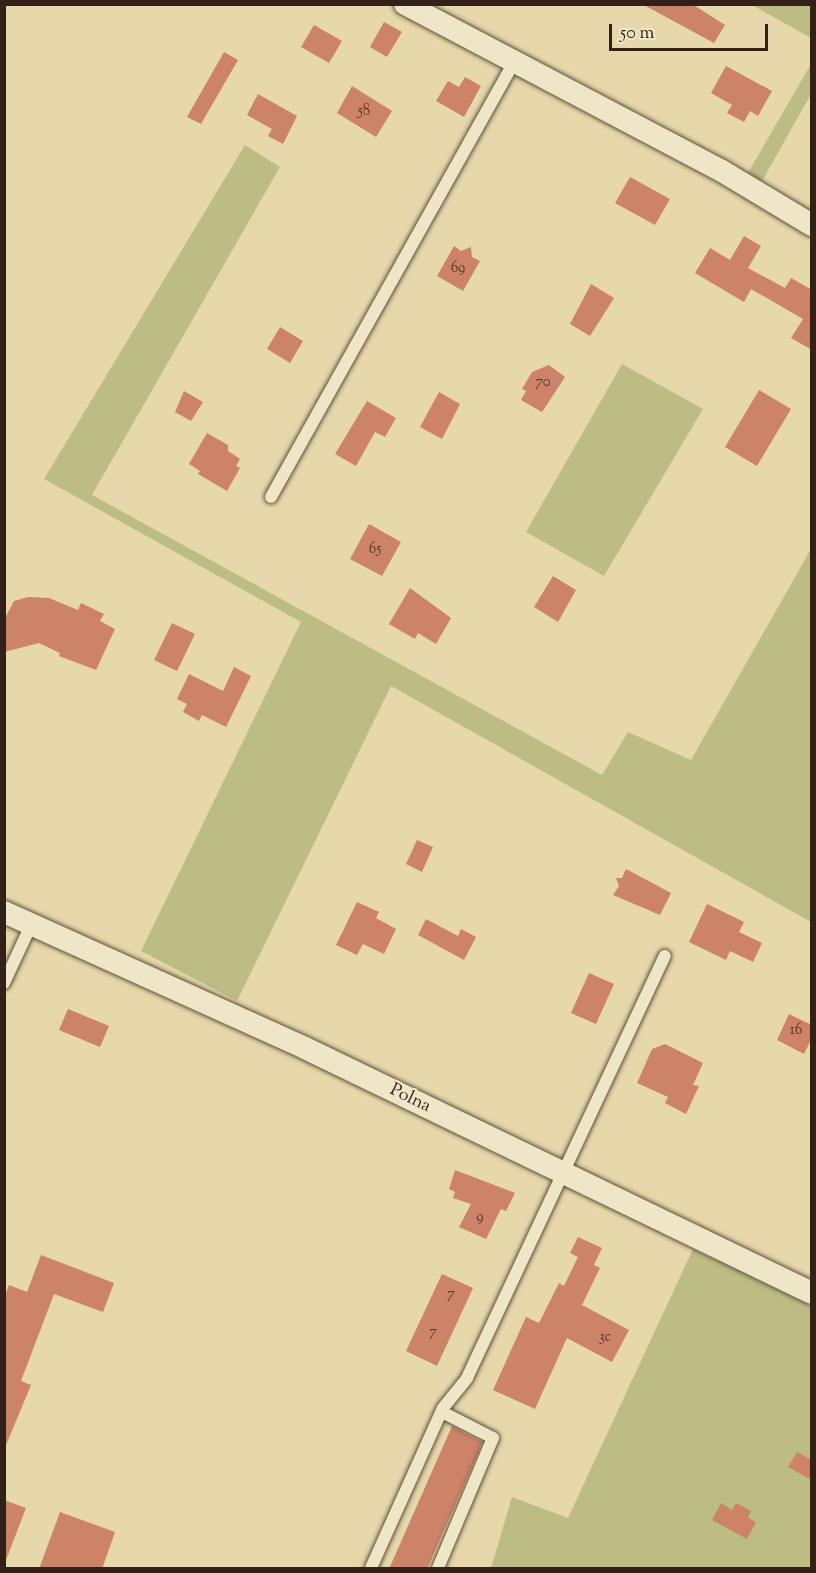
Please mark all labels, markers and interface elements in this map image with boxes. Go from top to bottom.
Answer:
scale bar [612,12,771,50]
text: 50 m [620,21,654,47]
house number: 58 [358,103,370,121]
house number: 69 [451,260,465,278]
house number: 70 [535,374,551,392]
house number: 65 [369,541,381,559]
house number: 16 [790,1022,802,1040]
street label: Polna [386,1080,434,1118]
house number: 9 [476,1209,484,1227]
house number: 7 [447,1286,455,1304]
house number: 7 [429,1324,437,1342]
house number: 3c [599,1329,611,1347]

